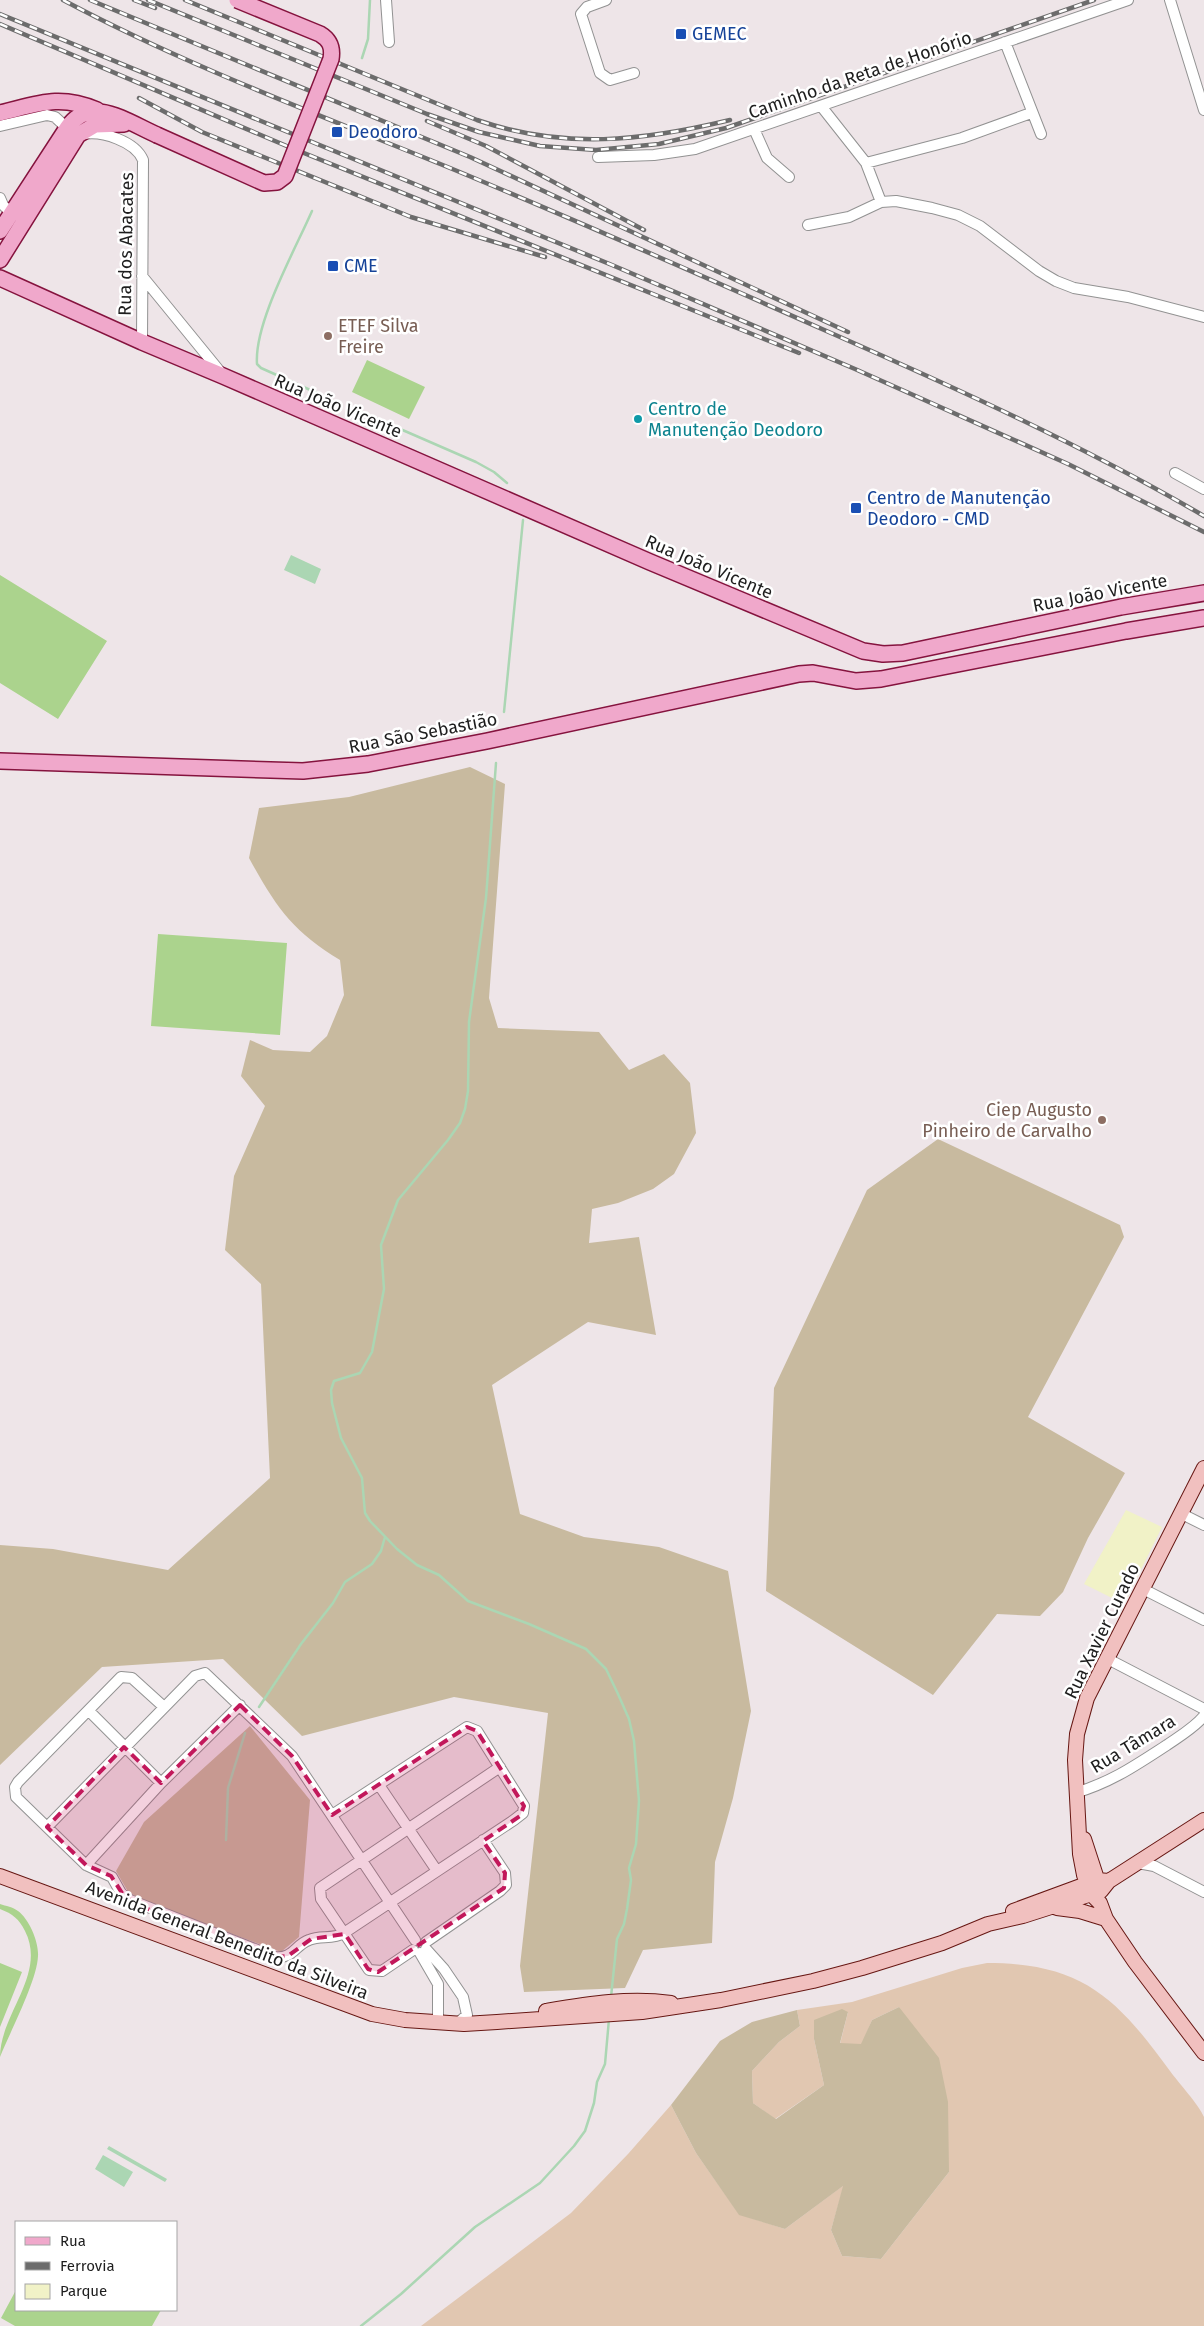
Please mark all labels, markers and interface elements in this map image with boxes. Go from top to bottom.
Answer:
place label: GEMEC [692,23,747,45]
street label: Caminho da Reta de Honório [745,26,975,124]
marker: GEMEC [674,27,688,41]
place label: Deodoro [348,121,418,143]
marker: Deodoro [330,125,344,139]
street label: Rua dos Abacates [114,172,138,316]
place label: CME [344,255,378,277]
marker: CME [326,259,340,273]
place label: ETEF Silva Freire [338,315,419,358]
marker: ETEF Silva Freire [322,330,334,342]
street label: Rua João Vicente [271,369,405,443]
place label: Centro de Manutenção Deodoro [648,398,823,441]
marker: Centro de Manutenção Deodoro [632,413,644,425]
place label: Centro de Manutenção Deodoro - CMD [867,487,1051,530]
marker: Centro de Manutenção Deodoro - CMD [849,501,863,515]
street label: Rua João Vicente [642,530,776,604]
street label: Rua João Vicente [1031,569,1169,617]
street label: Rua São Sebastião [347,708,499,758]
place label: Ciep Augusto Pinheiro de Carvalho [922,1099,1092,1142]
marker: Ciep Augusto Pinheiro de Carvalho [1096,1114,1108,1126]
street label: Rua Xavier Curado [1060,1560,1144,1702]
street label: Rua Tâmara [1086,1710,1180,1778]
street label: Avenida General Benedito da Silveira [83,1876,371,2004]
legend [15,2221,178,2311]
text: Rua [60,2232,86,2250]
text: Ferrovia [60,2257,115,2275]
text: Parque [60,2282,107,2300]

